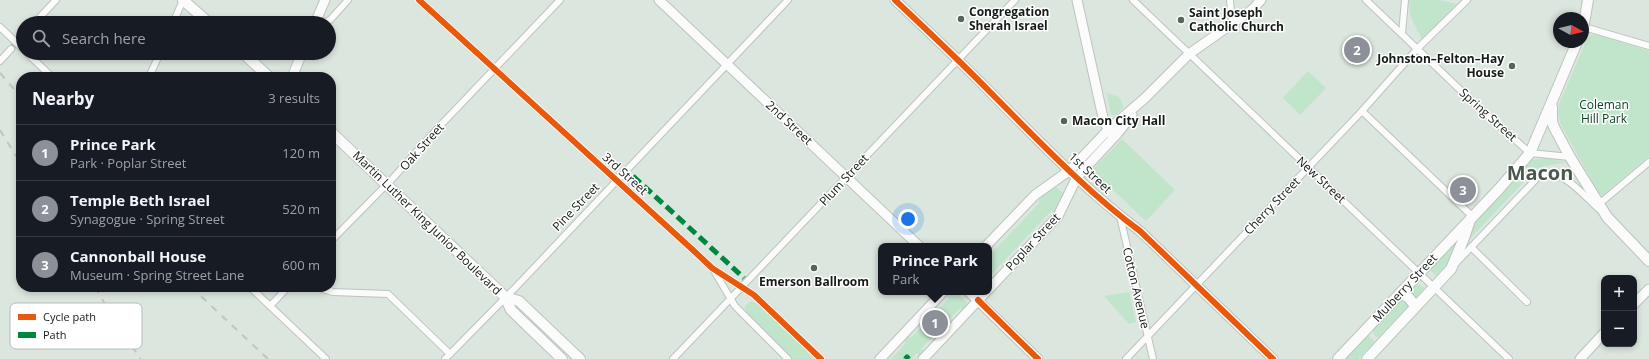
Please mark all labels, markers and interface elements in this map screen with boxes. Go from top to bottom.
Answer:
place label: Congregation Sherah Israel [969,3,1050,34]
place label: Saint Joseph Catholic Church [1189,4,1284,35]
north arrow [1553,12,1589,48]
marker: Congregation Sherah Israel [956,14,966,24]
marker: Saint Joseph Catholic Church [1176,15,1186,25]
search box [16,16,336,60]
icon: search [30,27,52,49]
text: Search here [62,28,146,48]
pin: 2 [1344,35,1370,65]
place label: Johnston–Felton–Hay House [1376,50,1504,81]
marker: Johnston–Felton–Hay House [1507,61,1517,71]
street label: Spring Street [1456,84,1521,145]
text: Nearby [32,87,94,110]
text: 3 results [268,89,320,107]
park label: Coleman Hill Park [1579,96,1629,127]
street label: 2nd Street [762,97,816,149]
place label: Macon City Hall [1072,112,1165,129]
marker: Macon City Hall [1059,116,1069,126]
street label: Oak Street [396,119,448,174]
text: Prince Park [70,134,156,154]
text: 1 [41,144,49,162]
text: 120 m [282,144,320,162]
street label: Martin Luther King Junior Boulevard [349,147,505,298]
street label: 1st Street [1065,148,1116,197]
street label: 3rd Street [599,149,652,199]
street label: Plum Street [815,150,872,209]
street label: New Street [1293,152,1350,207]
text: Park · Poplar Street [70,154,186,172]
district label: Macon [1507,159,1573,186]
street label: Cherry Street [1240,173,1303,238]
pin: 3 [1450,175,1476,205]
street label: Pine Street [548,179,603,234]
text: Temple Beth Israel [70,190,210,210]
text: 2 [41,200,49,218]
text: 520 m [282,200,320,218]
your location [898,209,918,229]
street label: Poplar Street [1002,209,1064,274]
text: Synagogue · Spring Street [70,210,225,228]
popup [878,243,992,295]
text: Cannonball House [70,246,206,266]
street label: Cotton Avenue [1119,246,1154,330]
text: Prince Park [892,250,978,270]
street label: Mulberry Street [1369,250,1441,326]
text: 3 [41,256,49,274]
text: 600 m [282,256,320,274]
marker: Emerson Ballroom [809,263,819,273]
text: Museum · Spring Street Lane [70,266,244,284]
text: Park [892,270,919,288]
place label: Emerson Ballroom [759,273,869,290]
map controls [1601,275,1637,347]
button: + [1601,275,1637,311]
legend [10,303,142,349]
pin: 1 [922,308,948,338]
text: Cycle path [43,309,96,324]
button: − [1601,311,1637,347]
text: Path [43,327,66,342]

